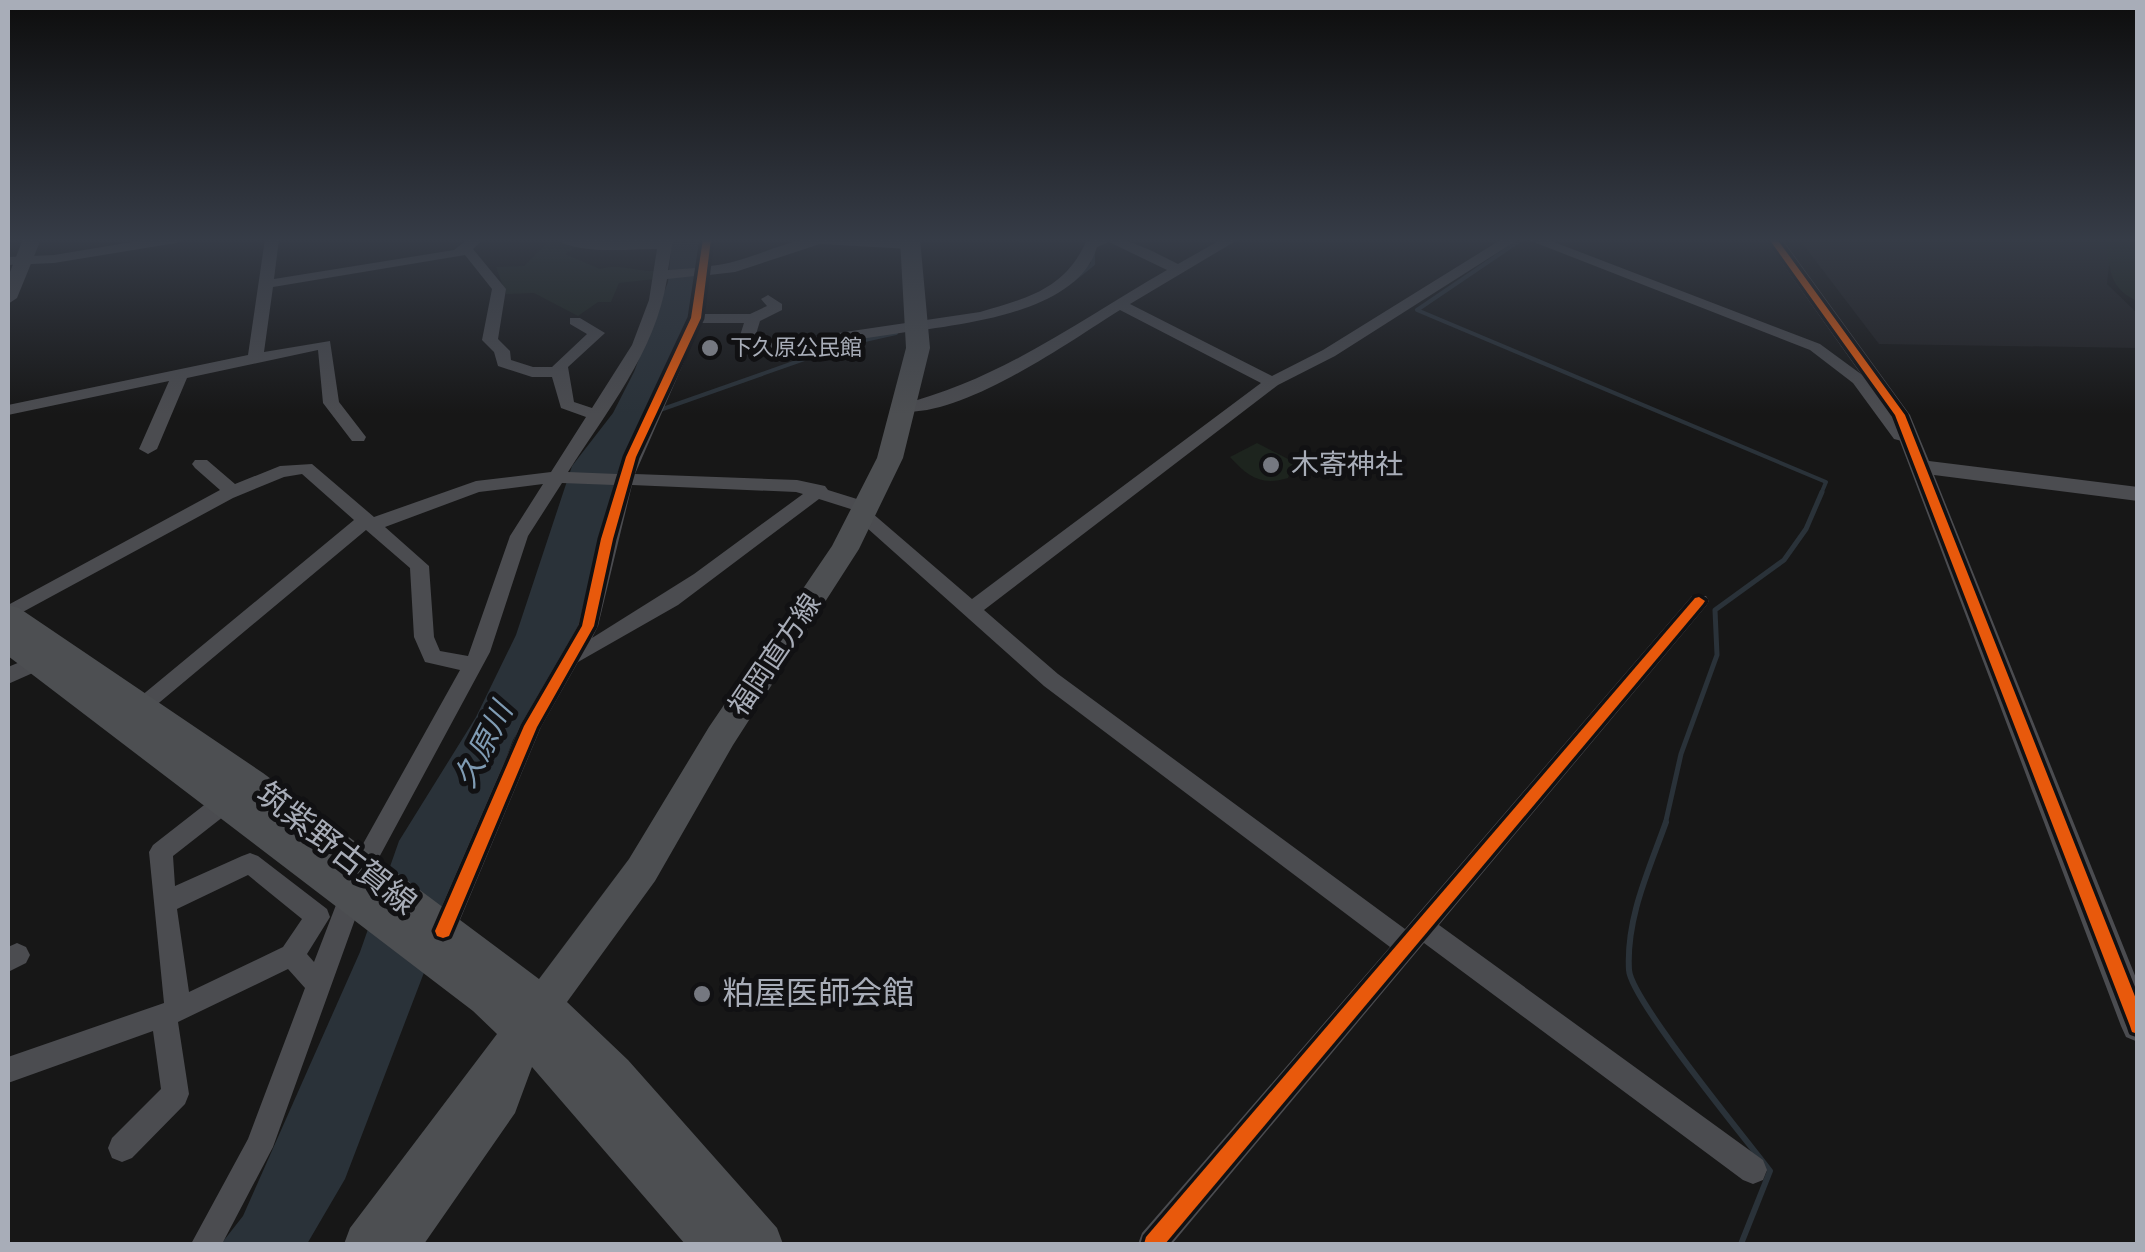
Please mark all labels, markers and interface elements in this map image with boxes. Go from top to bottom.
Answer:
place label: 下久原公民館 [730,332,862,364]
marker: 下久原公民館 [699,337,721,359]
place label: 木寄神社 [1291,445,1403,485]
marker: 木寄神社 [1260,454,1282,476]
street label: 福岡直方線 [719,586,831,724]
water label: 久原川 [444,692,525,795]
street label: 筑紫野古賀線 [246,772,426,926]
place label: 粕屋医師会館 [722,971,914,1017]
marker: 粕屋医師会館 [691,983,713,1005]

